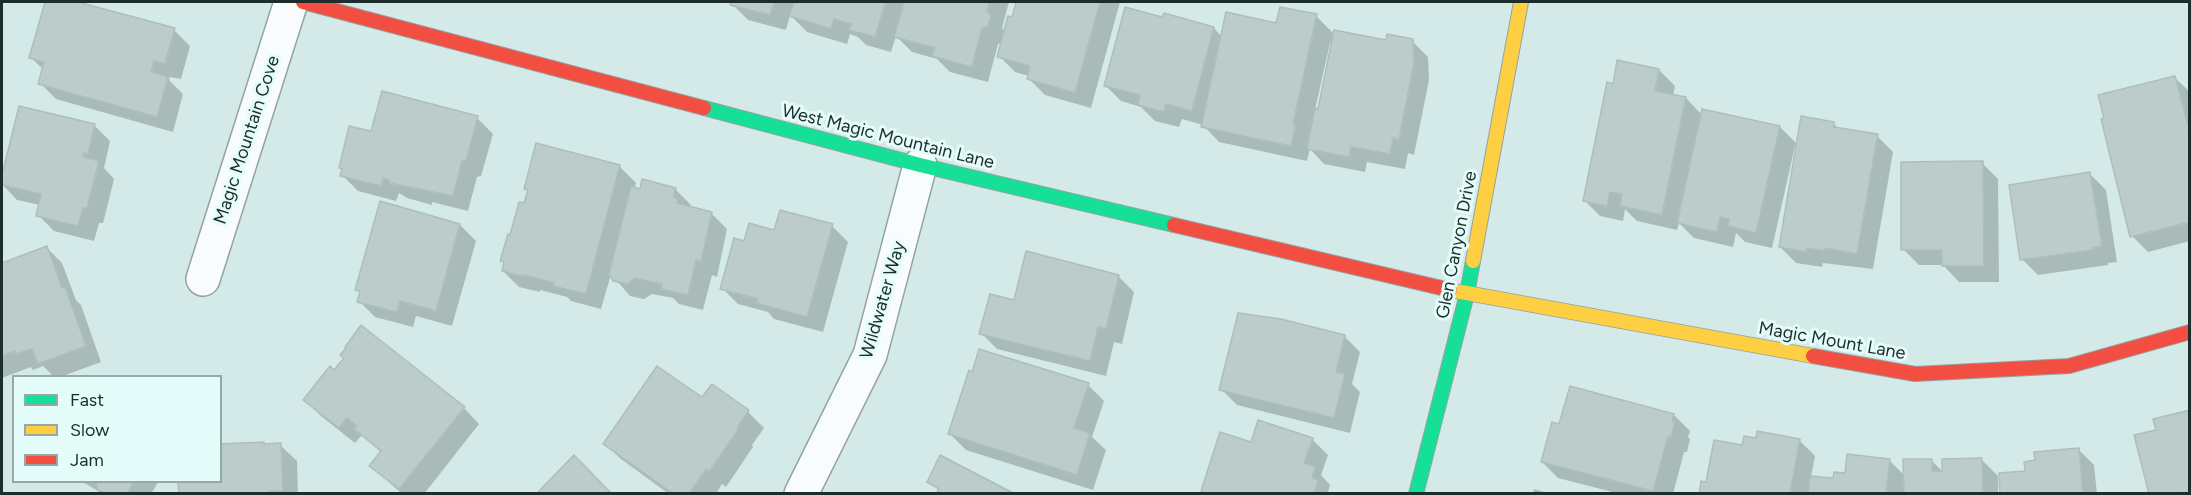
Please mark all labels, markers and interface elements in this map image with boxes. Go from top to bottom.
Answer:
street label: Magic Mountain Cove [210,53,284,227]
street label: West Magic Mountain Lane [780,100,996,174]
street label: Glen Canyon Drive [1432,169,1482,321]
street label: Wildwater Way [856,239,910,361]
street label: Magic Mount Lane [1757,317,1907,365]
legend [12,375,222,483]
text: Fast [70,389,104,411]
text: Slow [70,419,109,441]
text: Jam [70,449,104,471]

